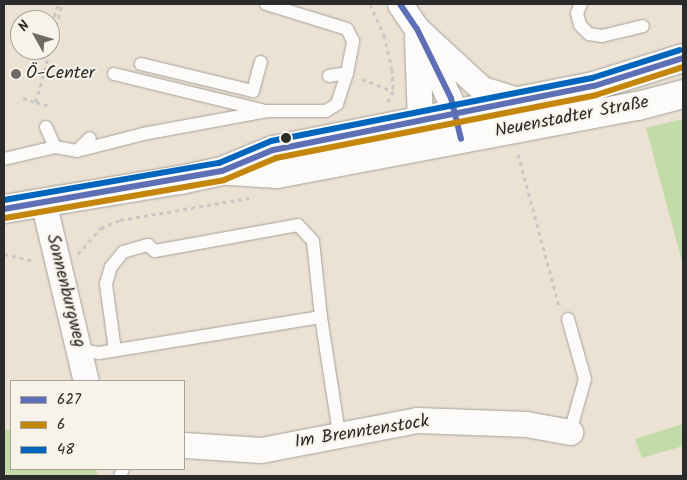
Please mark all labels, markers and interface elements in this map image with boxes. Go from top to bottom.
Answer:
north arrow [10,10,60,60]
text: N [13,16,35,37]
place label: Ö-Center [26,63,95,85]
marker: Ö-Center [10,68,22,80]
street label: Neuenstadter Straße [493,92,651,144]
unlabelled marker [281,133,291,143]
street label: Sonnenburgweg [40,232,90,350]
legend [10,380,185,470]
text: 627 [57,388,81,412]
street label: Im Brenntenstock [293,412,431,454]
text: 6 [57,413,65,437]
text: 48 [57,438,74,462]

